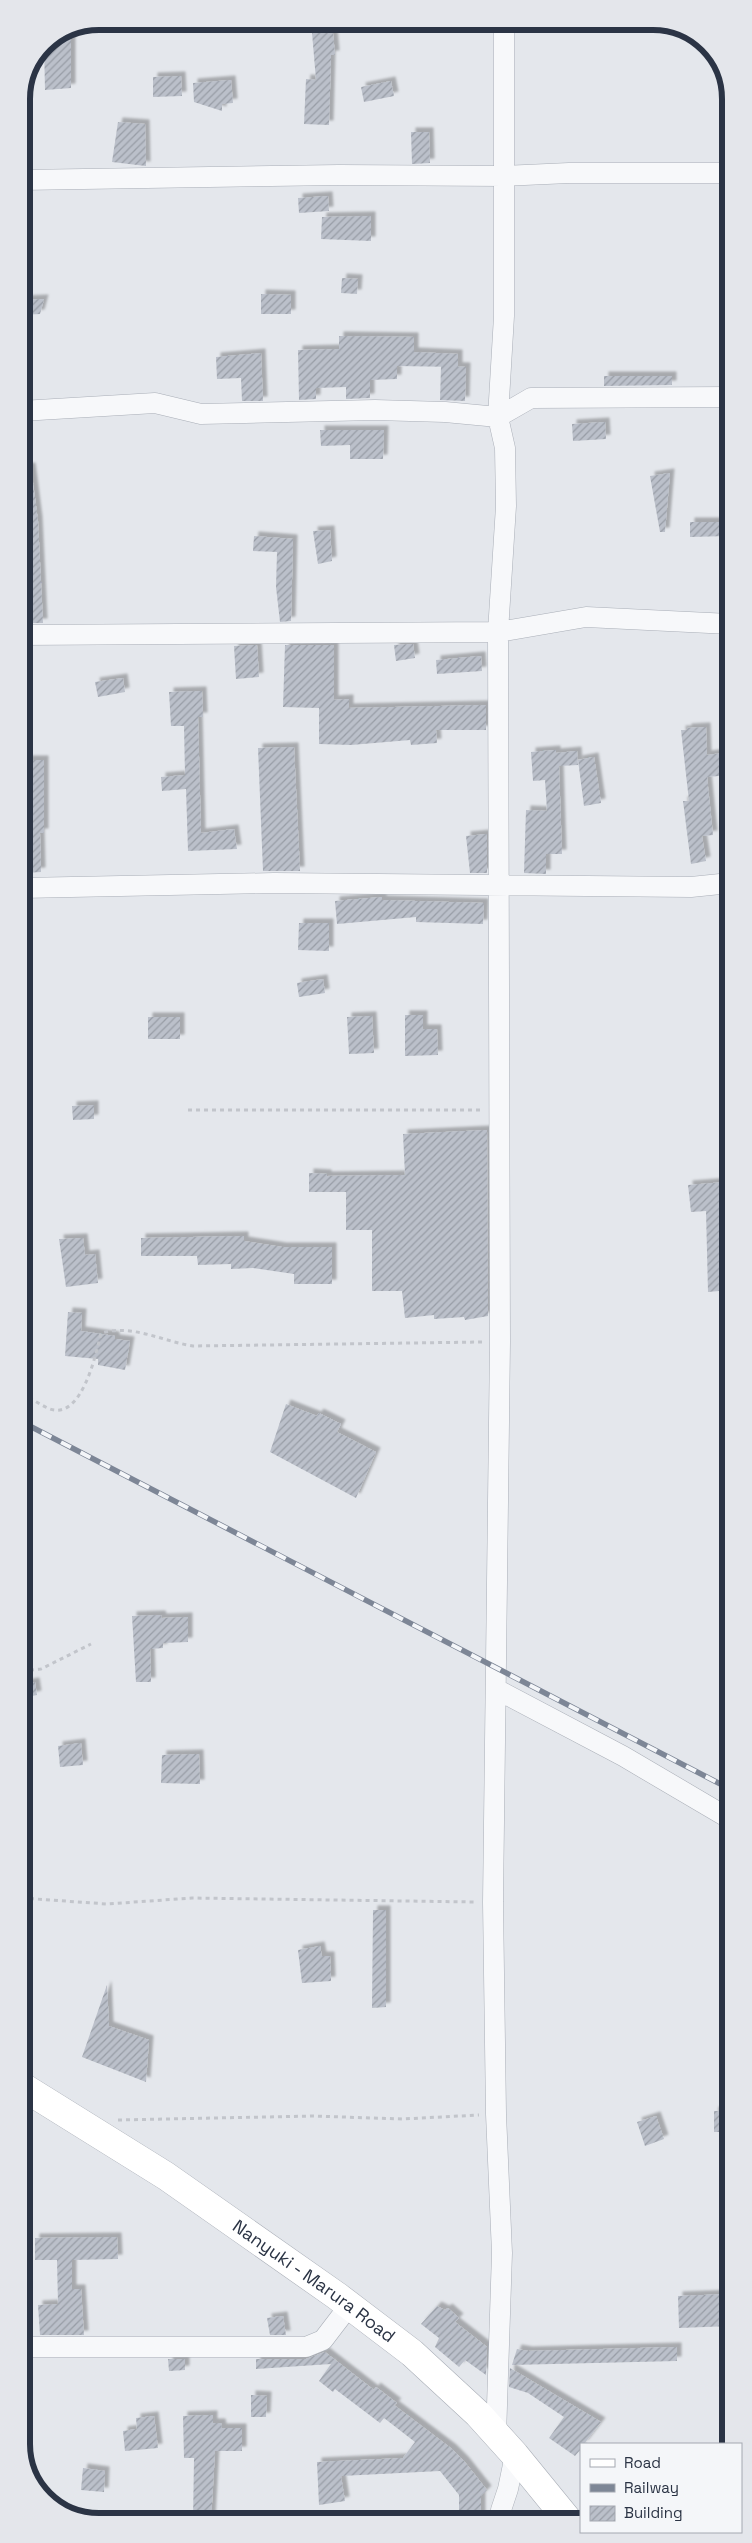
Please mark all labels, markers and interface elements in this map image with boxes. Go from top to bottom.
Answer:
street label: Nanyuki - Marura Road [228,2214,400,2347]
legend [580,2443,742,2533]
text: Road [624,2453,661,2472]
text: Railway [624,2478,679,2497]
text: Building [624,2503,683,2522]

